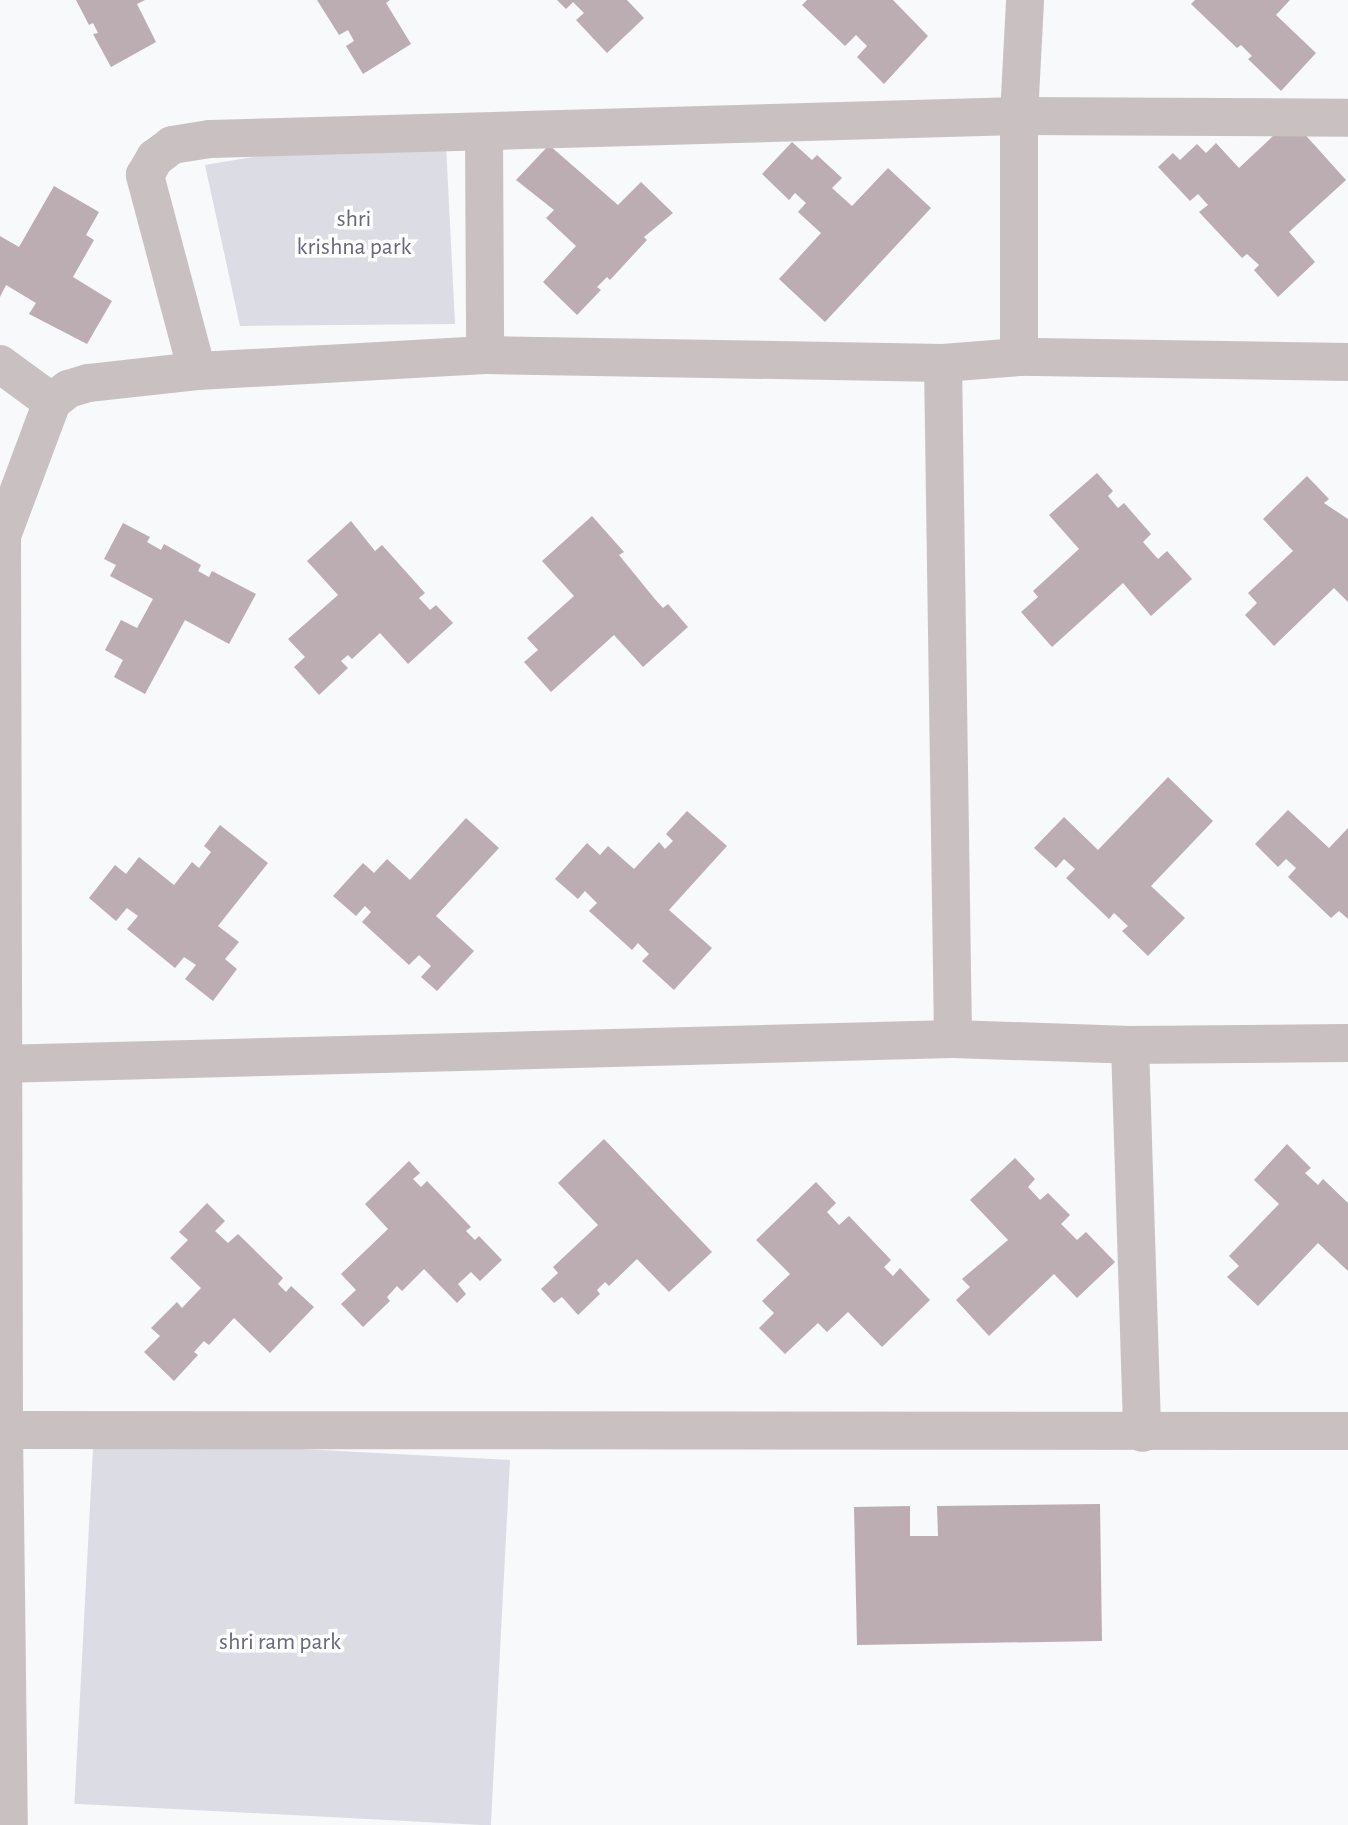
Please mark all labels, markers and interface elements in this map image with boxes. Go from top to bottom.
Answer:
park label: shri krishna park [297,206,411,262]
park label: shri ram park [219,1629,341,1657]

